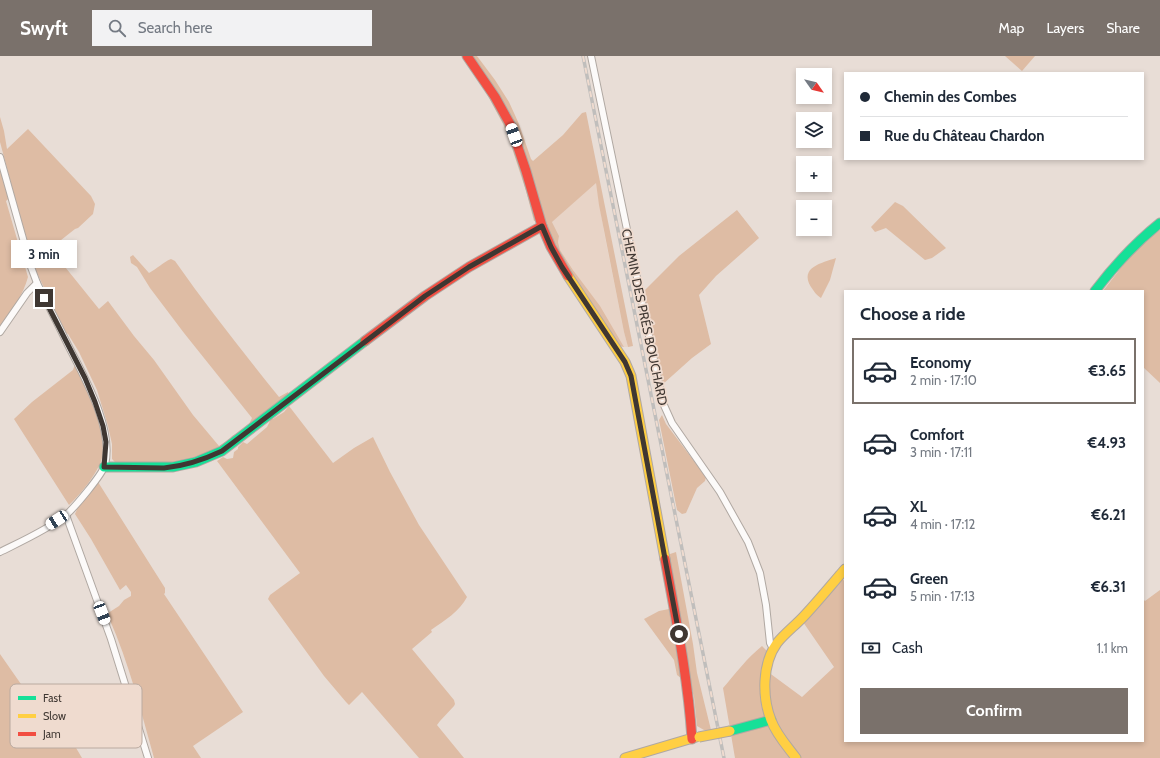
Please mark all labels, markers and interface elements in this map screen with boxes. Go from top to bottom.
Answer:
search box [92,10,372,46]
text: Swyft [20,17,68,40]
icon: search [106,17,128,39]
text: Search here [138,19,212,37]
text: Map [999,19,1024,37]
text: Layers [1046,19,1084,37]
text: Share [1106,19,1140,37]
north arrow [796,68,832,104]
map controls [796,68,832,236]
text: Chemin des Combes [884,88,1017,106]
button: layers [796,112,832,148]
car [504,122,524,148]
text: Rue du Château Chardon [884,127,1045,145]
button: + [796,156,832,192]
button: − [796,200,832,236]
street label: CHEMIN DES PRÉS BOUCHARD [618,227,673,407]
callout: 3 min [11,240,77,268]
text: 3 min [28,246,60,262]
route end [35,289,53,307]
text: Choose a ride [860,303,965,325]
icon: car [862,353,898,389]
text: Economy [910,354,971,372]
text: €3.65 [1088,362,1126,380]
text: 2 min · 17:10 [910,372,977,388]
icon: car [862,425,898,461]
text: Comfort [910,426,964,444]
text: €4.93 [1087,434,1126,452]
text: 3 min · 17:11 [910,444,972,460]
icon: car [862,497,898,533]
text: XL [910,498,927,516]
text: €6.21 [1091,506,1126,524]
car [44,508,70,532]
text: 4 min · 17:12 [910,516,975,532]
icon: car [862,569,898,605]
text: Green [910,570,948,588]
text: €6.31 [1091,578,1126,596]
text: 5 min · 17:13 [910,588,975,604]
car [92,600,112,626]
route start [670,625,688,643]
icon: cash [860,637,882,659]
text: Cash [892,639,923,657]
text: 1.1 km [1097,640,1128,656]
legend [10,684,142,748]
button: Confirm [860,688,1128,734]
text: Fast [43,691,62,705]
text: Slow [43,709,66,723]
text: Jam [42,727,61,741]

